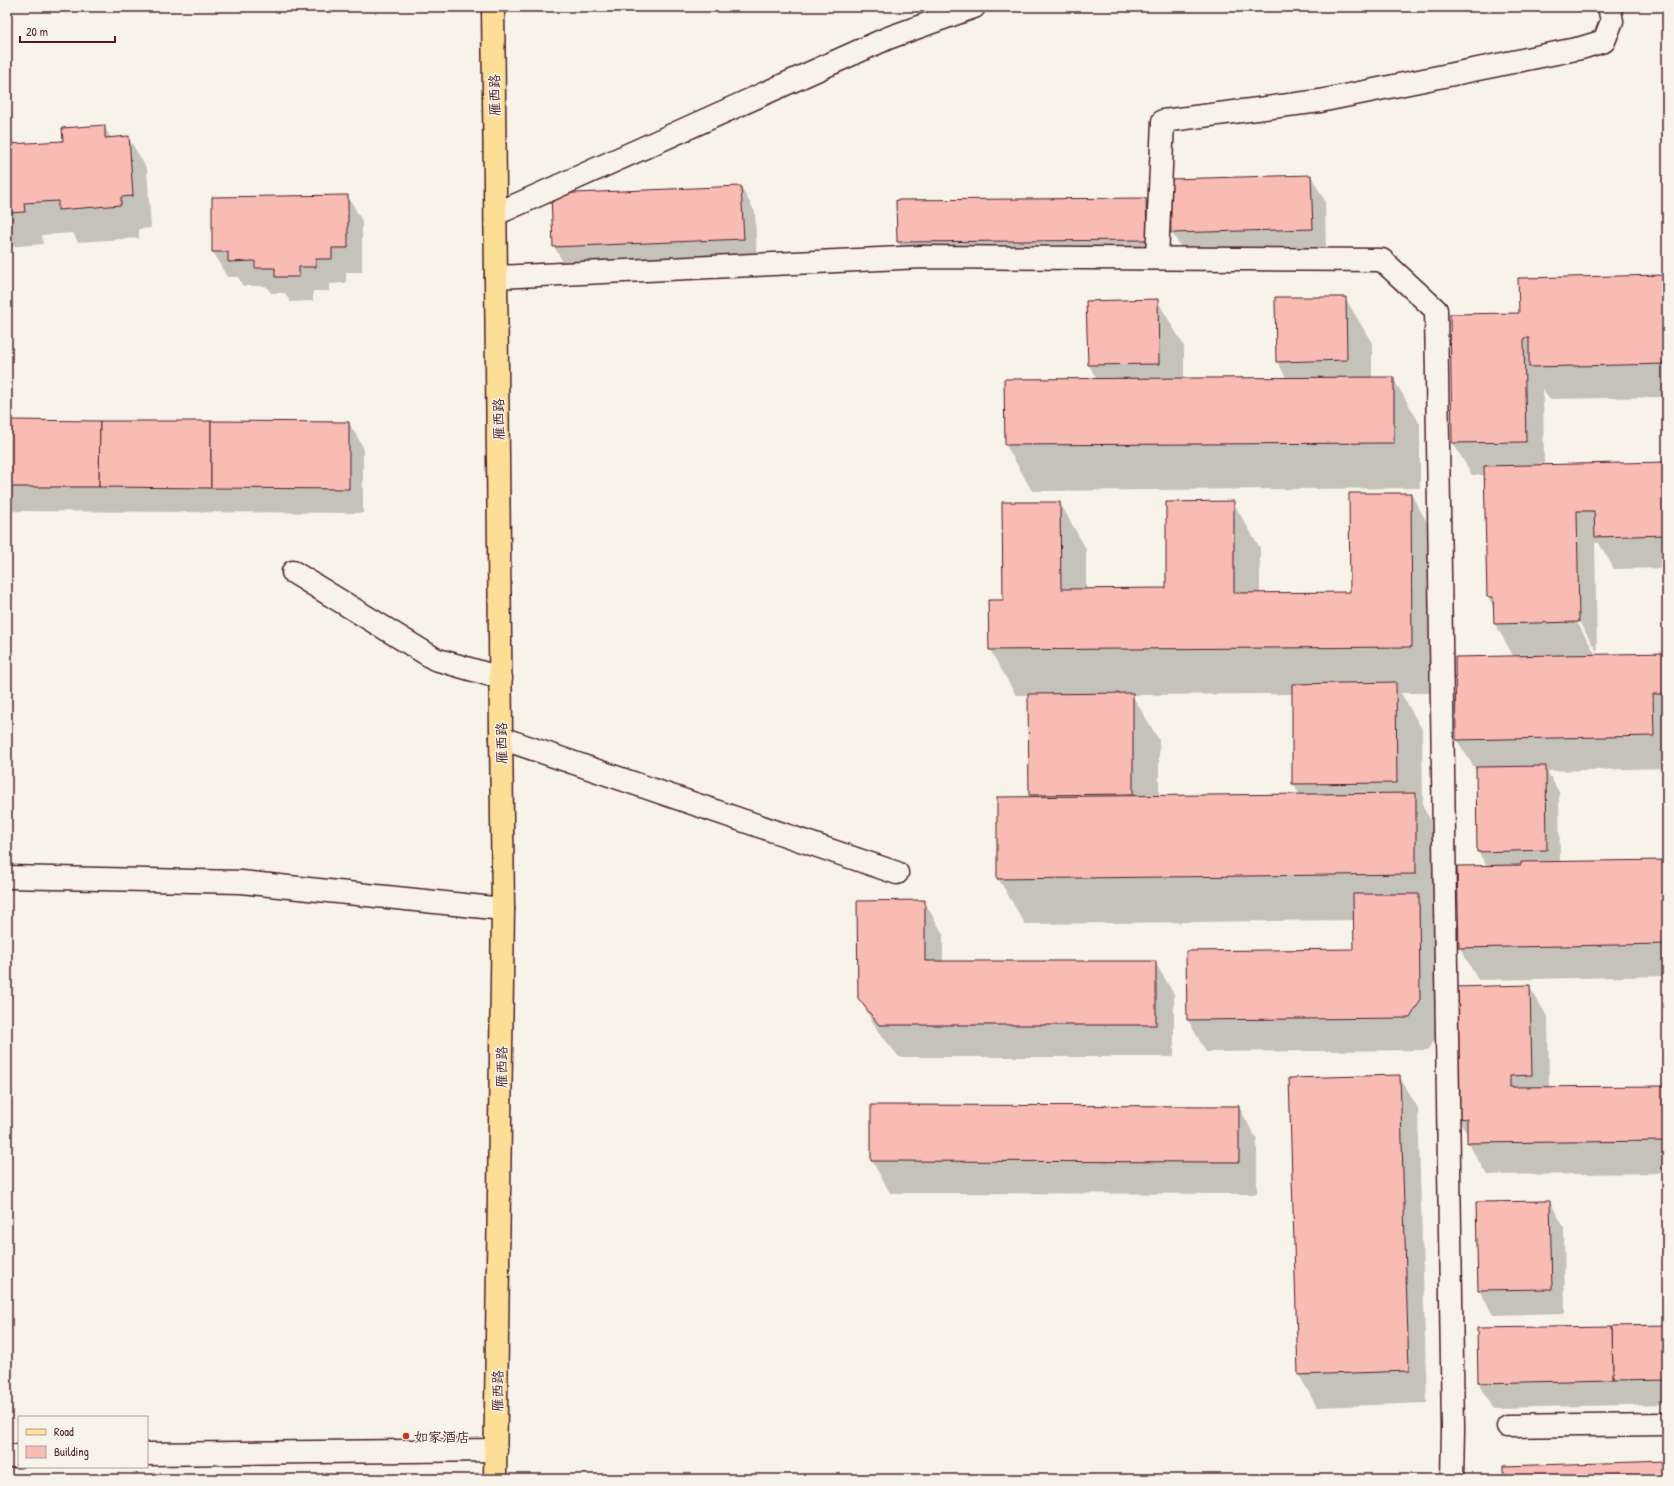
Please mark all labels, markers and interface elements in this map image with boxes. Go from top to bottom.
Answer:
scale bar [20,18,115,44]
text: 20 m [26,23,48,40]
street label: 雁西路 [484,74,504,116]
street label: 雁西路 [488,398,508,440]
street label: 雁西路 [491,722,511,764]
street label: 雁西路 [491,1046,511,1088]
street label: 雁西路 [487,1370,507,1412]
legend [18,1416,148,1468]
text: Road [54,1423,74,1440]
place label: 如家酒店 [414,1427,470,1446]
marker: 如家酒店 [401,1431,411,1441]
text: Building [54,1443,89,1460]

